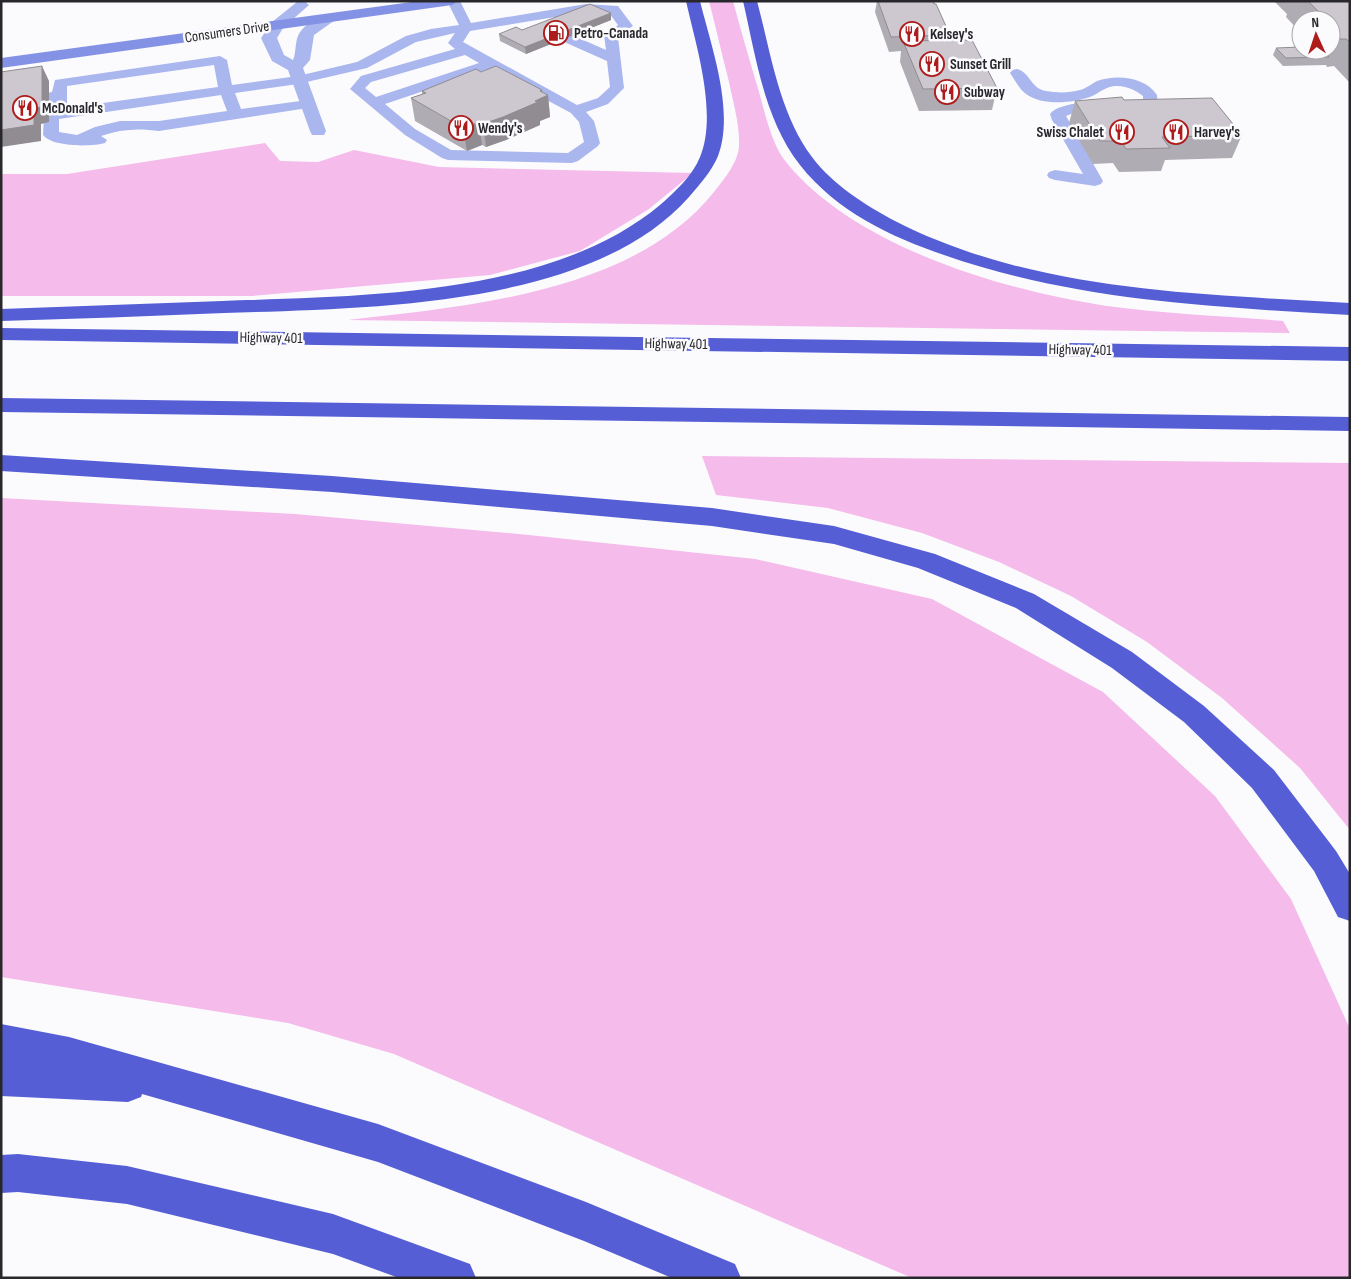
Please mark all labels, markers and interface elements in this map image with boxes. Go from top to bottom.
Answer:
north arrow [1291,10,1341,60]
text: N [1311,14,1320,31]
street label: Consumers Drive [184,17,270,47]
fuel station icon: Petro-Canada [543,20,569,46]
restaurant icon: Kelsey's [899,21,925,47]
place label: Petro-Canada [574,24,648,43]
place label: Kelsey's [930,25,974,44]
restaurant icon: Sunset Grill [919,51,945,77]
place label: Sunset Grill [950,55,1011,74]
restaurant icon: Subway [934,79,960,105]
place label: Subway [964,83,1006,102]
restaurant icon: McDonald's [12,95,38,121]
place label: McDonald's [42,99,103,118]
restaurant icon: Wendy's [448,115,474,141]
place label: Wendy's [478,119,523,138]
restaurant icon: Swiss Chalet [1109,119,1135,145]
restaurant icon: Harvey's [1163,119,1189,145]
place label: Swiss Chalet [1037,123,1104,142]
place label: Harvey's [1194,123,1240,142]
street label: Highway 401 [239,328,303,348]
street label: Highway 401 [644,334,708,354]
street label: Highway 401 [1048,340,1112,360]

